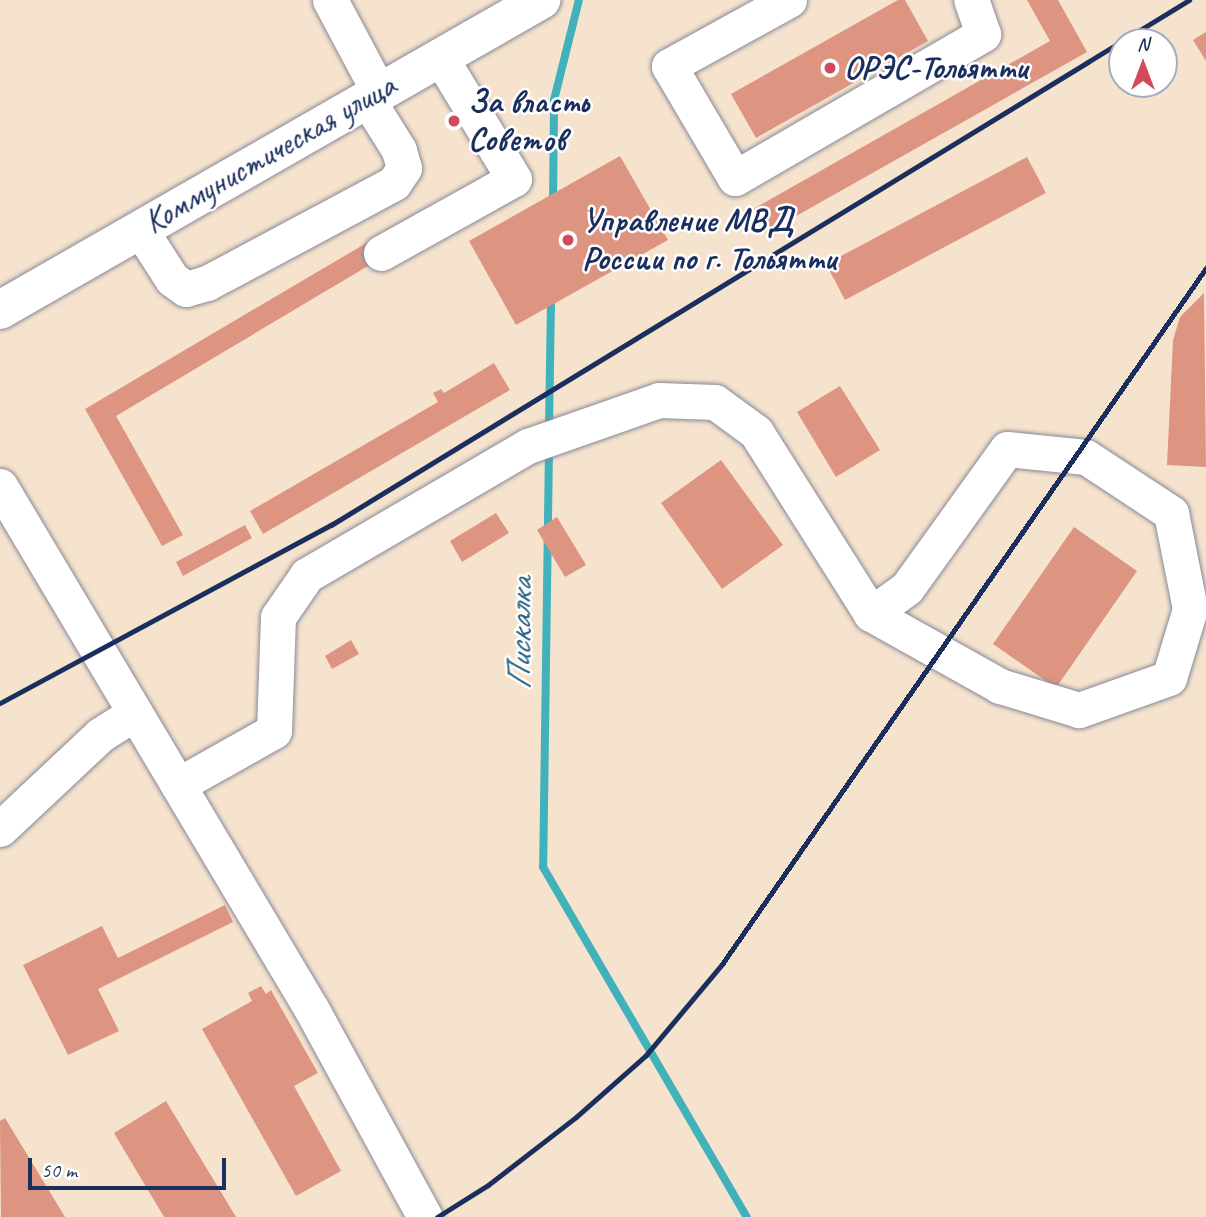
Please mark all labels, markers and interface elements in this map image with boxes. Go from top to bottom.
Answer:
north arrow [1108,28,1178,98]
text: N [1137,32,1149,56]
place label: ОРЭС-Тольятти [844,48,1028,88]
marker: ОРЭС-Тольятти [822,60,838,76]
street label: Коммунистическая улица [136,65,404,243]
place label: За власть Советов [468,82,589,160]
marker: За власть Советов [446,113,462,129]
place label: Управление МВД России по г. Тольятти [582,201,837,279]
marker: Управление МВД России по г. Тольятти [560,232,576,248]
water label: Пискалка [498,578,542,690]
scale bar [32,1144,229,1188]
text: 50 m [41,1157,77,1183]

